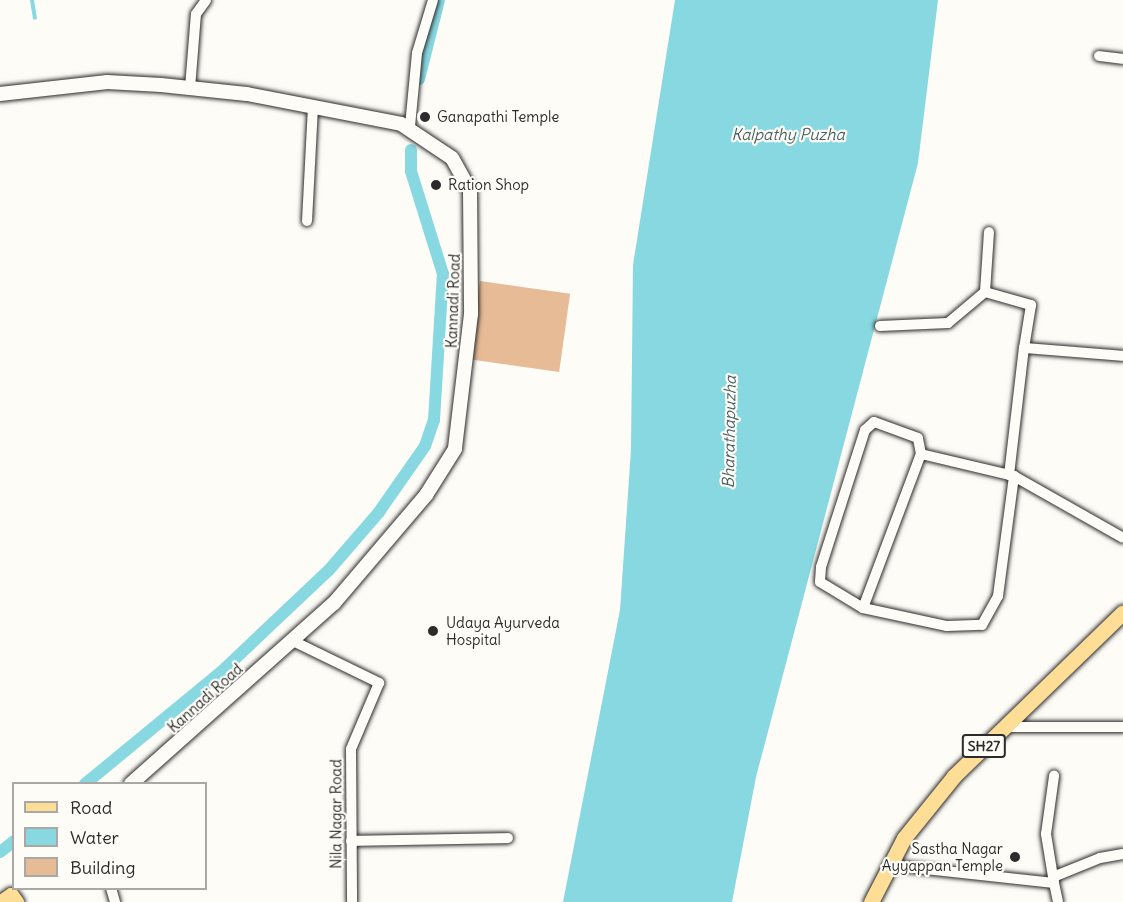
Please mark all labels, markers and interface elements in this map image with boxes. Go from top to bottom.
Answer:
place label: Ganapathi Temple [437,108,559,126]
marker: Ganapathi Temple [418,110,432,124]
water label: Kalpathy Puzha [731,124,845,144]
place label: Ration Shop [448,176,529,194]
marker: Ration Shop [429,178,443,192]
street label: Kannadi Road [442,253,464,349]
water label: Bharathapuzha [718,376,740,488]
place label: Udaya Ayurveda Hospital [446,613,560,648]
marker: Udaya Ayurveda Hospital [424,622,442,640]
street label: Kannadi Road [164,660,246,736]
road number: SH27 [962,735,1006,757]
street label: Nila Nagar Road [327,759,345,869]
legend [12,782,207,890]
text: Road [70,796,112,819]
text: Water [70,826,119,849]
place label: Sastha Nagar Ayyappan Temple [882,839,1003,874]
marker: Sastha Nagar Ayyappan Temple [1008,850,1022,864]
text: Building [70,856,135,879]

